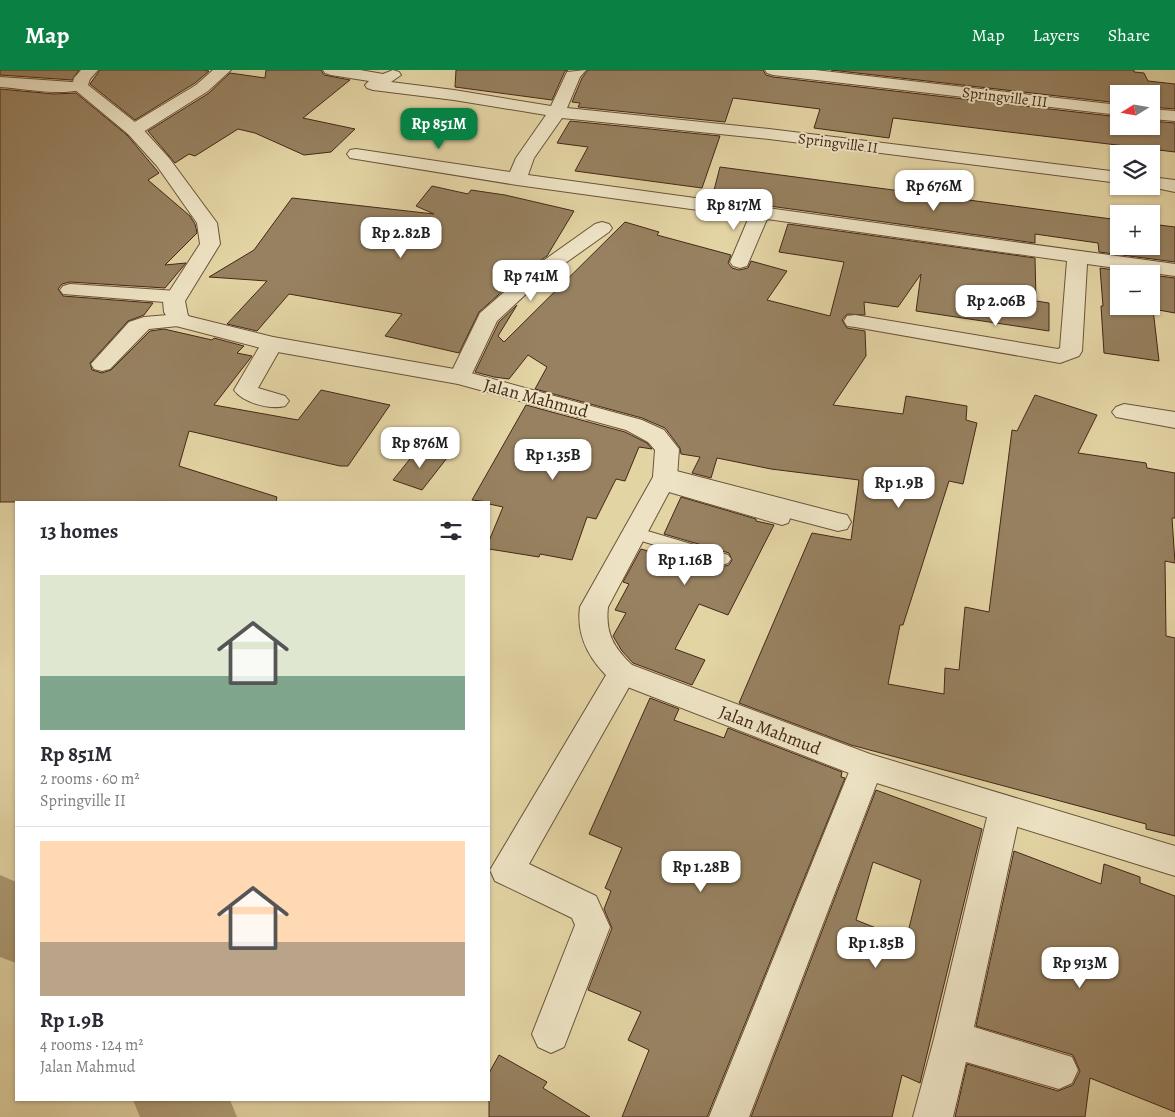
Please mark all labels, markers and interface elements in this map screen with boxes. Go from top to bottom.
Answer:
text: Map [25,19,69,51]
text: Map [972,23,1005,47]
text: Layers [1033,23,1080,47]
text: Share [1108,23,1150,47]
street label: Springville III [961,82,1049,112]
north arrow [1110,85,1160,135]
map controls [1110,85,1160,315]
pin: Rp 851M [393,108,485,150]
text: Rp 851M [411,113,467,135]
street label: Springville II [797,128,879,158]
button: layers [1110,145,1160,195]
pin: Rp 676M [888,170,980,212]
text: Rp 676M [906,175,962,197]
pin: Rp 817M [688,189,780,231]
text: Rp 817M [706,194,762,216]
button: + [1110,205,1160,255]
pin: Rp 2.82B [349,216,453,259]
text: Rp 2.82B [372,222,430,244]
pin: Rp 741M [485,260,577,302]
text: Rp 741M [504,265,558,287]
button: − [1110,265,1160,315]
pin: Rp 2.06B [944,284,1048,327]
text: Rp 2.06B [967,290,1026,312]
street label: Jalan Mahmud [481,373,591,424]
pin: Rp 876M [374,426,466,469]
text: Rp 876M [392,432,448,454]
pin: Rp 1.35B [501,438,605,481]
text: Rp 1.35B [525,444,581,466]
pin: Rp 1.9B [853,466,945,509]
text: Rp 1.9B [875,472,923,494]
text: 13 homes [40,517,118,545]
icon: filters [437,517,465,545]
pin: Rp 1.16B [633,544,737,586]
text: Rp 1.16B [658,549,712,571]
icon: home [208,608,298,698]
street label: Jalan Mahmud [716,700,825,761]
text: Rp 851M [40,740,112,768]
text: 2 rooms · 60 m² [40,768,140,790]
text: Springville II [40,790,126,812]
pin: Rp 1.28B [649,850,753,893]
text: Rp 1.28B [673,856,729,878]
icon: home [208,873,298,963]
pin: Rp 1.85B [824,926,928,969]
text: Rp 1.85B [848,932,904,954]
pin: Rp 913M [1034,946,1126,989]
text: Rp 913M [1053,952,1107,974]
text: Rp 1.9B [40,1006,104,1034]
text: 4 rooms · 124 m² [40,1034,144,1056]
text: Jalan Mahmud [40,1056,135,1078]

